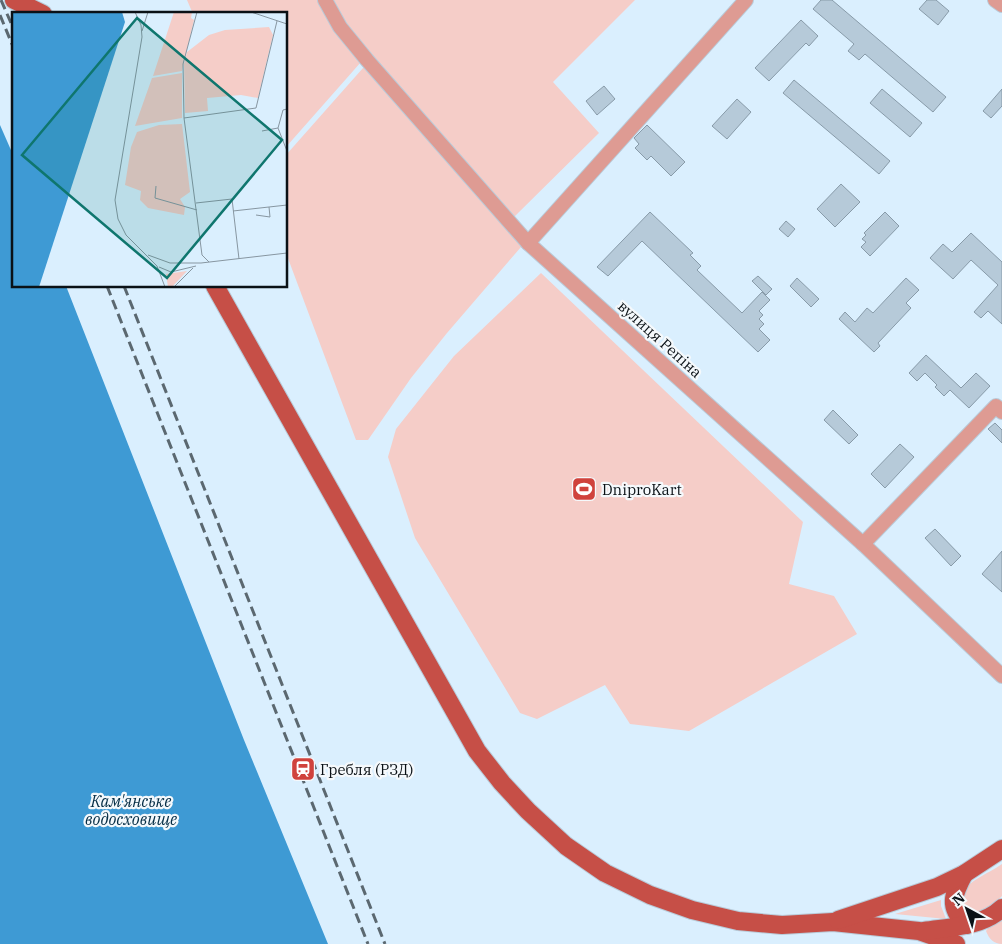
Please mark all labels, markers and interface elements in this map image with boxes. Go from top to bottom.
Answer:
inset map [12,12,288,288]
street label: вулиця Репіна [614,296,706,382]
sports icon: DniproKart [571,476,597,502]
place label: DniproKart [602,480,682,499]
station icon: Гребля (РЗД) [290,756,316,782]
place label: Гребля (РЗД) [320,760,413,779]
water label: Кам'янське водосховище [85,791,177,829]
north arrow [942,884,992,934]
text: N [949,889,969,909]

